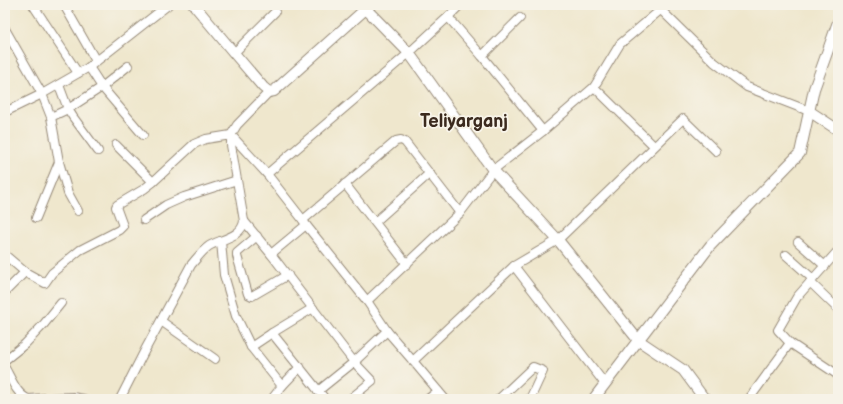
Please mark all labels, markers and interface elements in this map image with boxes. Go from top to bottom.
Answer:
district label: Teliyarganj [420,111,508,132]

